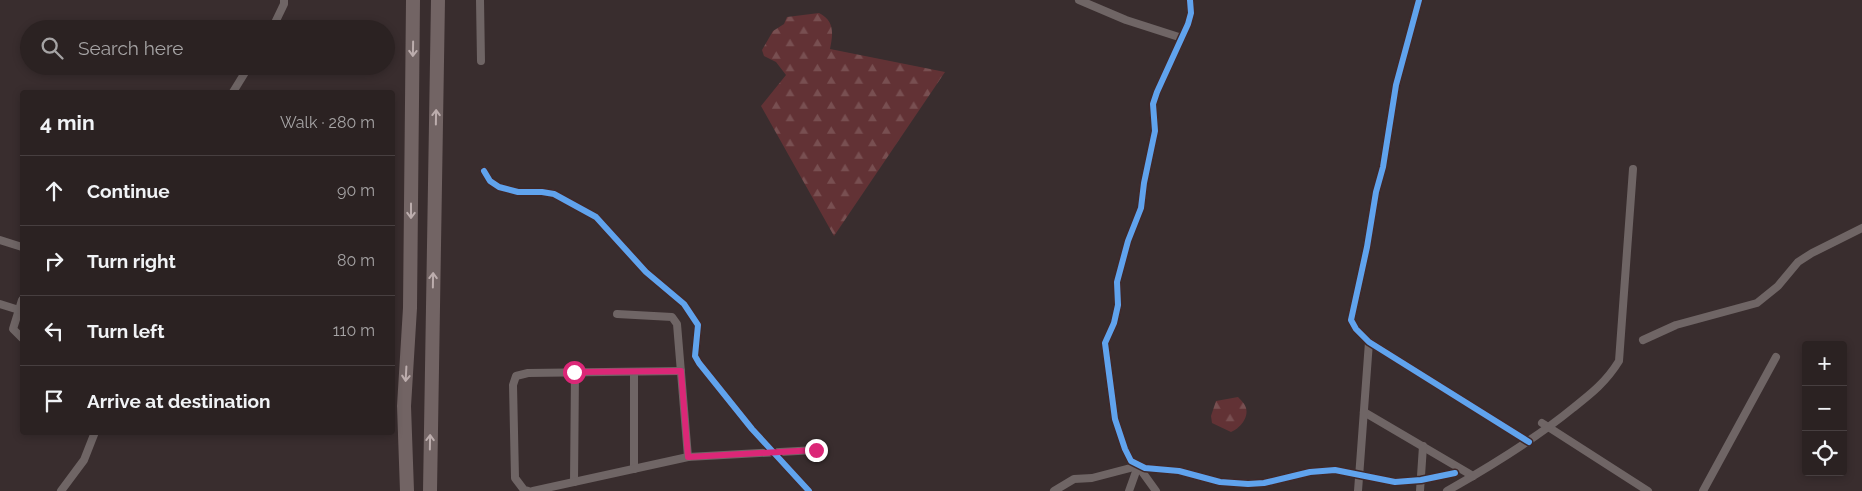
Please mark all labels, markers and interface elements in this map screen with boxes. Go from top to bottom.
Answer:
search box [20,20,395,75]
icon: search [38,34,66,62]
text: Search here [78,37,184,59]
one-way arrow [408,40,417,56]
text: 4 min [40,110,95,135]
one-way arrow [431,110,441,126]
text: Walk · 280 m [280,113,375,132]
icon: ahead [40,177,68,205]
text: Continue [87,180,170,202]
text: 90 m [337,181,375,200]
one-way arrow [406,202,416,219]
icon: right [40,247,68,275]
text: Turn right [87,250,176,272]
text: 80 m [337,251,375,270]
one-way arrow [428,272,438,288]
icon: left [40,317,68,345]
text: Turn left [87,320,164,342]
text: 110 m [333,321,375,340]
map controls [1802,341,1847,476]
button: + [1802,341,1847,386]
route start [563,361,586,384]
one-way arrow [402,365,411,381]
button: − [1802,386,1847,431]
icon: arrive [40,387,68,415]
text: Arrive at destination [87,390,271,412]
button: locate [1802,431,1847,476]
one-way arrow [426,435,435,451]
route end [805,439,828,462]

